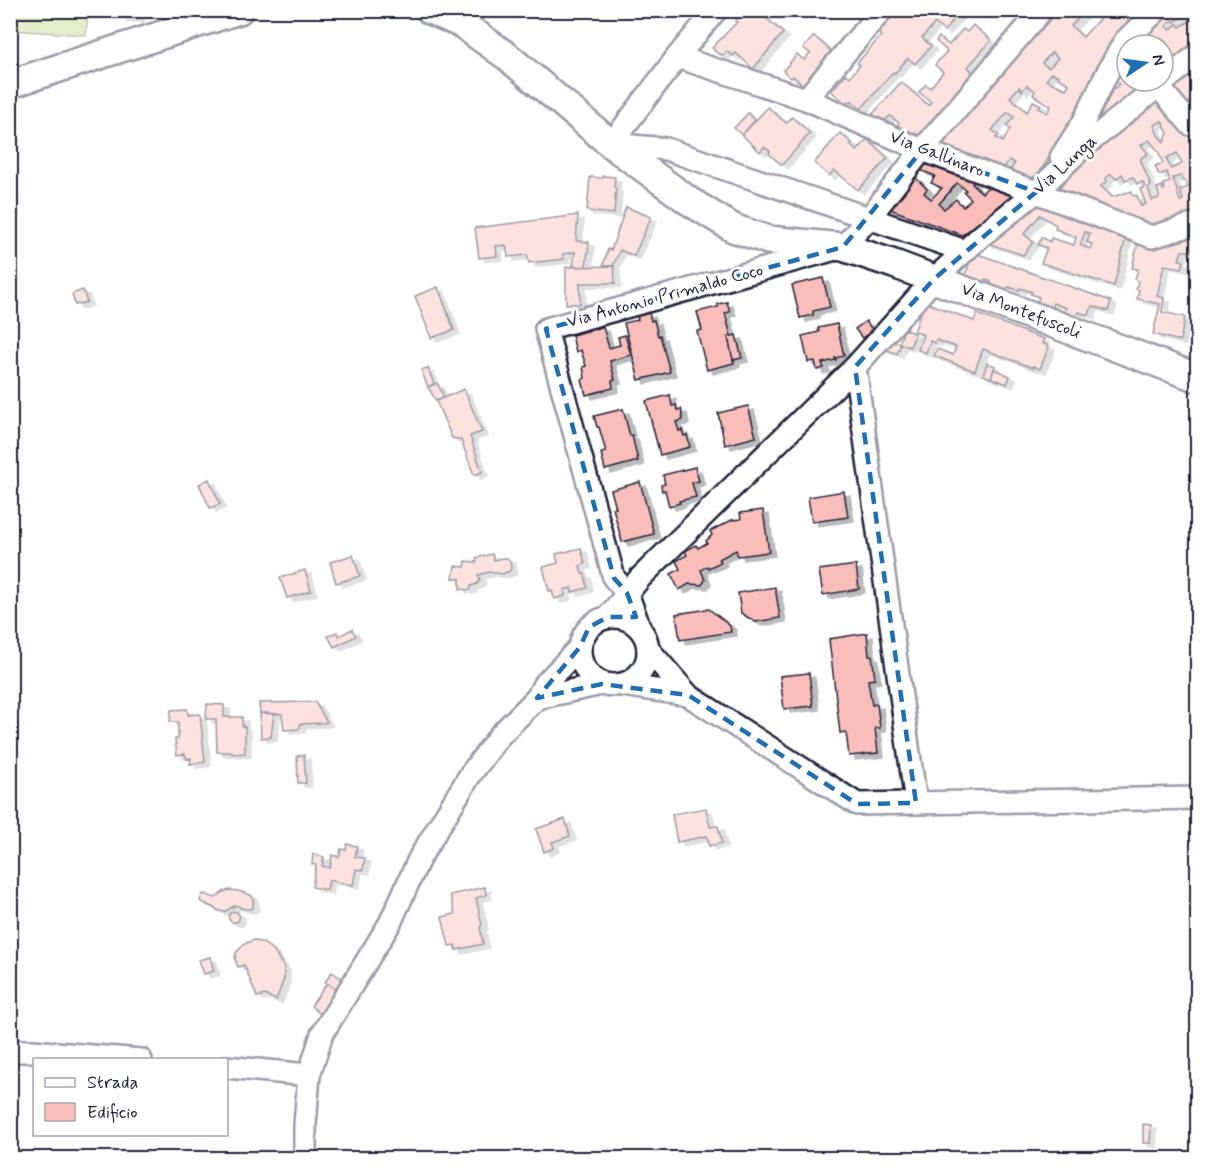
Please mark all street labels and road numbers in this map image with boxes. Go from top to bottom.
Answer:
street label: Via Gallinaro [886,125,988,183]
street label: Via Lunga [1028,130,1103,201]
street label: Via Antonio Primaldo Coco [564,258,766,334]
street label: Via Montefuscoli [958,277,1084,345]

